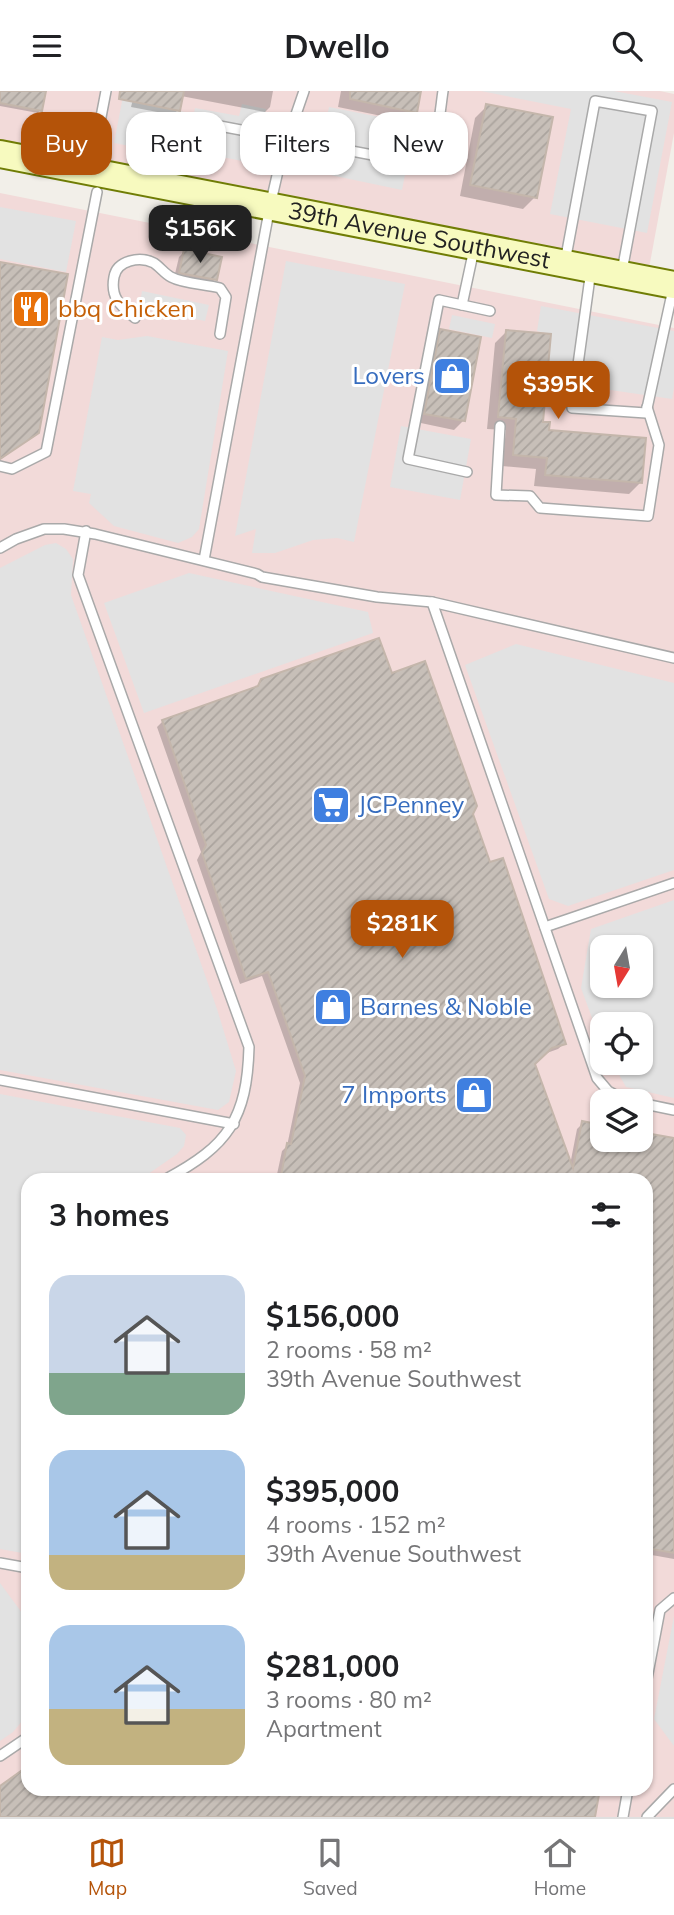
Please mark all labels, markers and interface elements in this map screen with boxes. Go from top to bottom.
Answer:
text: Dwello [284,26,390,66]
icon: menu [28,27,66,65]
icon: search [608,27,646,65]
chip: Buy [21,112,112,175]
chip: Rent [126,112,226,175]
chip: Filters [240,112,355,175]
chip: New [369,112,468,175]
street label: 39th Avenue Southwest [286,194,553,275]
pin: $156K [151,205,249,265]
text: $156K [165,213,235,242]
restaurant icon: bbq Chicken [10,288,52,330]
place label: bbq Chicken [58,293,195,323]
shop icon: Lovers [431,355,473,397]
place label: Lovers [352,360,425,390]
pin: $395K [509,361,607,421]
text: $395K [523,369,593,398]
supermarket icon: JCPenney [310,784,352,826]
place label: JCPenney [358,789,464,819]
pin: $281K [353,901,451,960]
text: $281K [367,908,437,937]
north arrow [590,935,653,997]
map controls [590,935,653,1152]
shop icon: Barnes & Noble [312,986,354,1028]
place label: Barnes & Noble [360,991,532,1021]
button: locate [590,1012,653,1075]
shop icon: 7 Imports [453,1074,495,1116]
place label: 7 Imports [341,1079,447,1109]
button: layers [590,1089,653,1152]
text: 3 homes [49,1196,170,1234]
icon: filters [587,1196,625,1234]
text: $156,000 [266,1297,399,1335]
icon: home [105,1303,189,1387]
text: 2 rooms · 58 m² [266,1335,432,1364]
text: 39th Avenue Southwest [266,1364,521,1393]
text: $395,000 [266,1472,399,1510]
icon: home [105,1478,189,1562]
text: 4 rooms · 152 m² [266,1510,446,1539]
text: 39th Avenue Southwest [266,1539,521,1568]
text: $281,000 [266,1647,399,1685]
icon: home [105,1653,189,1737]
text: 3 rooms · 80 m² [266,1685,432,1714]
text: Apartment [266,1714,382,1743]
tab: Map [88,1834,127,1900]
tab: Saved [303,1834,358,1900]
tab: Home [534,1834,586,1900]

